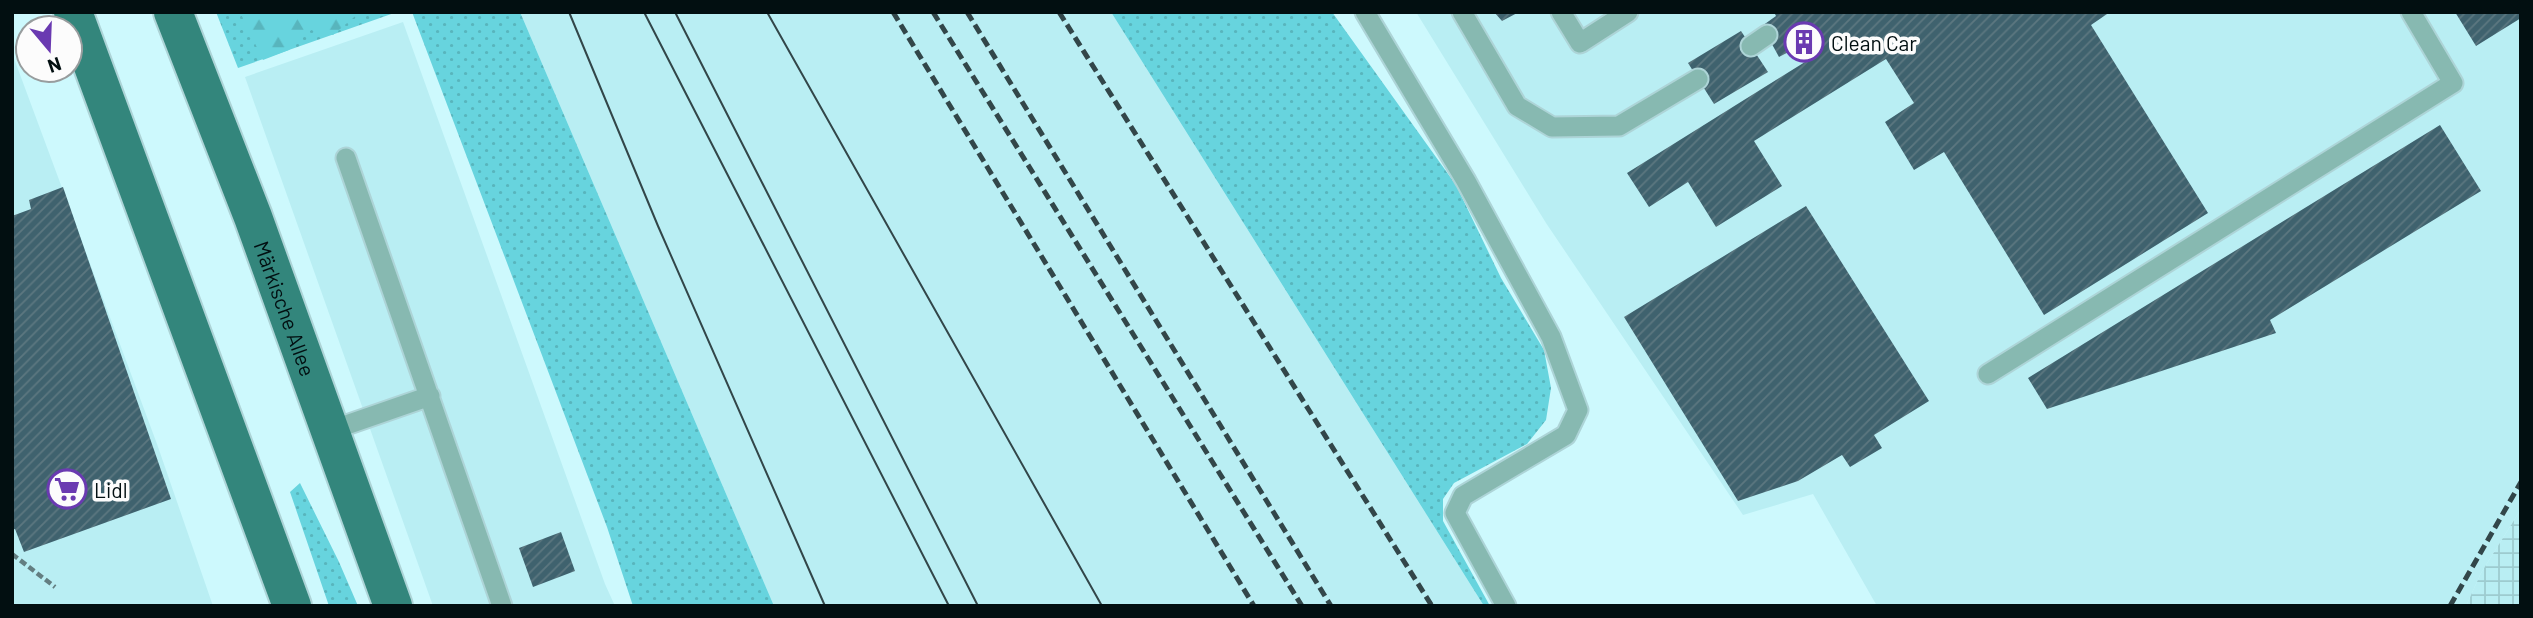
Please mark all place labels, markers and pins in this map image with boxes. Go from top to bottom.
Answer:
building icon: Clean Car [1783,21,1825,63]
place label: Clean Car [1831,30,1917,55]
supermarket icon: Lidl [46,468,88,510]
place label: Lidl [94,477,128,502]

